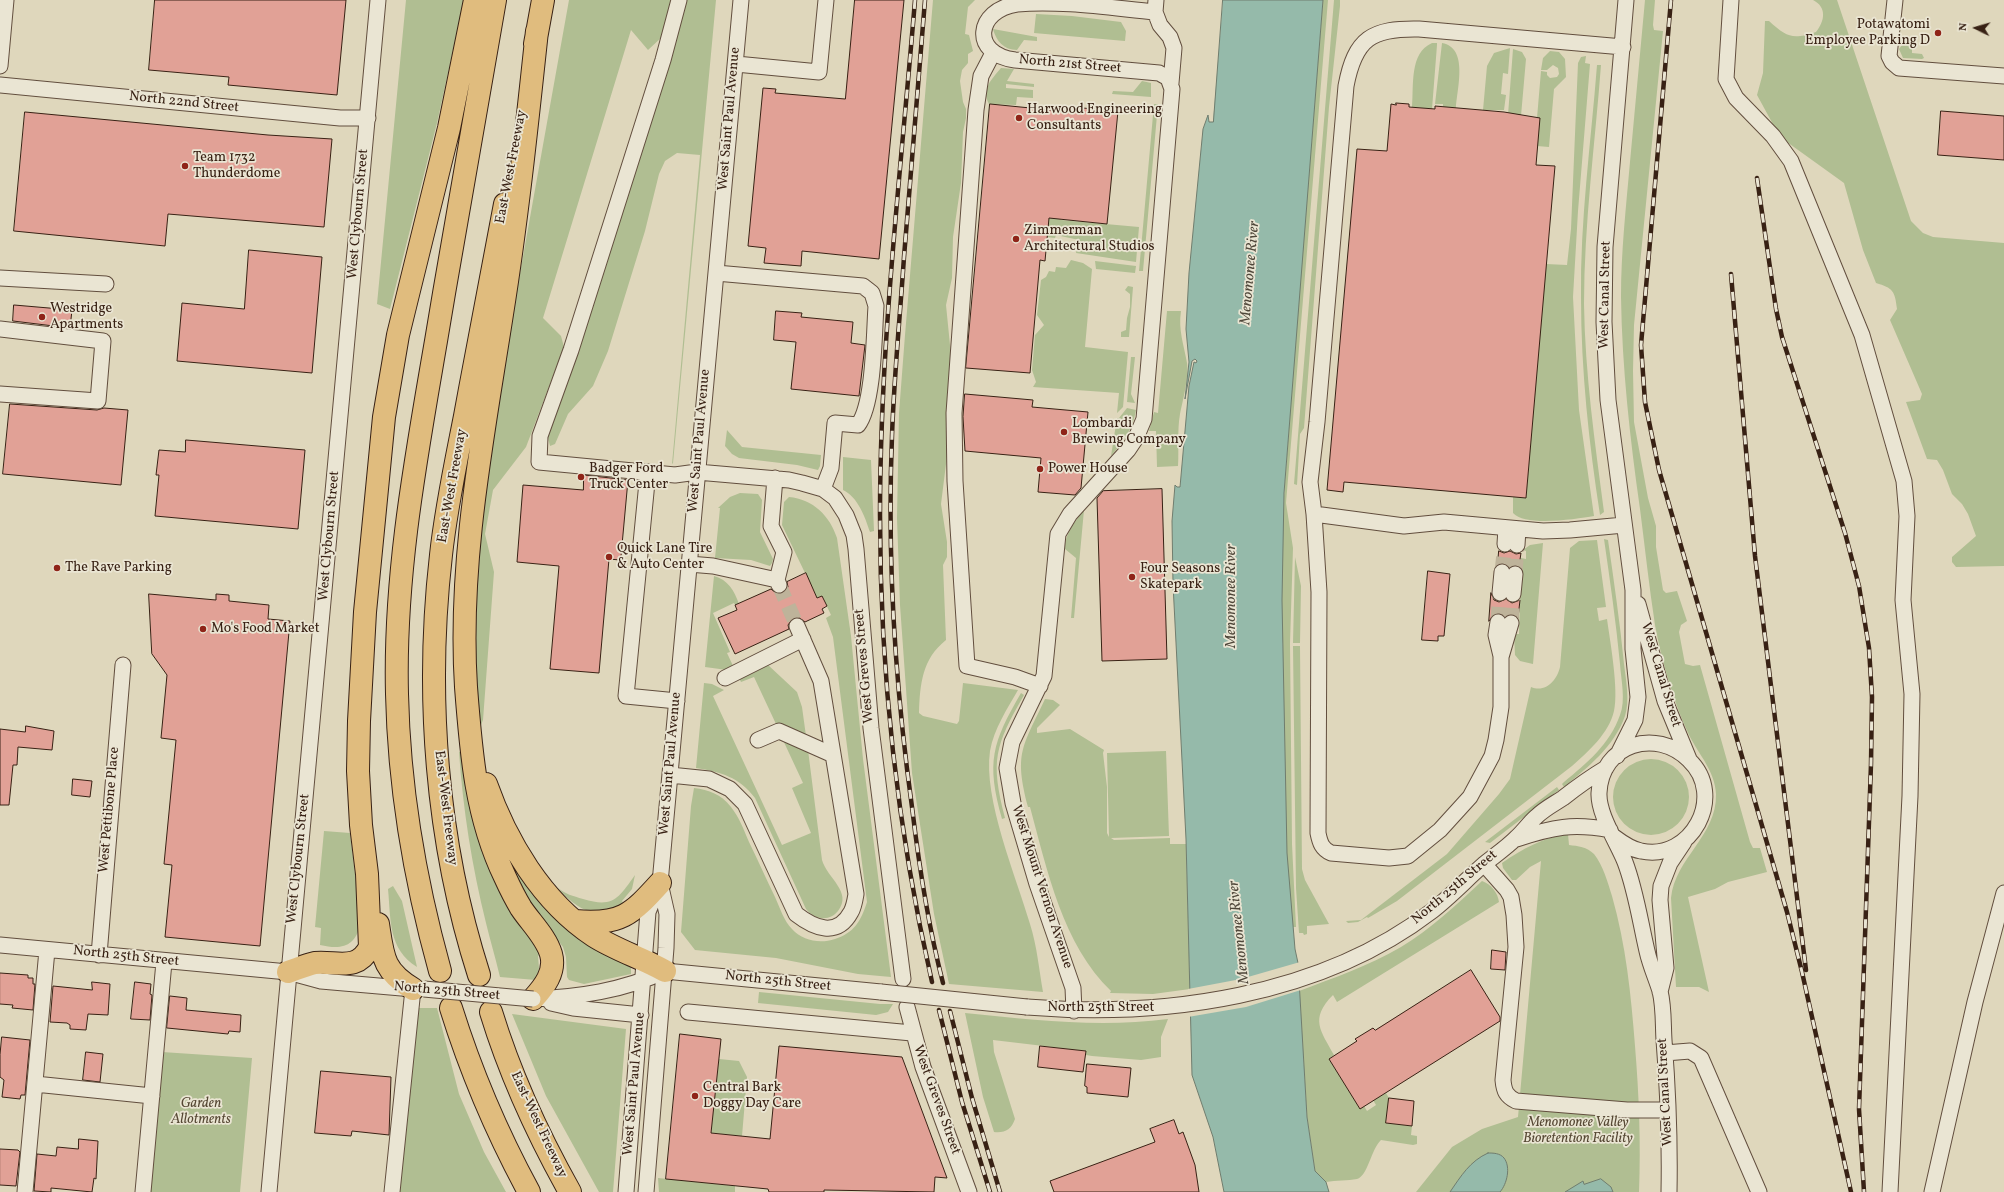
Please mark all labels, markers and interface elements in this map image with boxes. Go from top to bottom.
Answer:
north arrow [1956,8,1996,48]
place label: Potawatomi Employee Parking D [1805,17,1930,50]
text: N [1956,22,1971,32]
marker: Potawatomi Employee Parking D [1933,28,1943,38]
street label: West Saint Paul Avenue [715,47,745,191]
street label: North 21st Street [1018,52,1122,78]
street label: North 22nd Street [128,89,240,117]
place label: Harwood Engineering Consultants [1027,102,1162,134]
street label: East-West Freeway [493,109,531,225]
marker: Harwood Engineering Consultants [1014,113,1024,123]
street label: West Clybourn Street [345,148,373,280]
place label: Team 1732 Thunderdome [193,150,280,182]
marker: Team 1732 Thunderdome [180,161,190,171]
water label: Menomonee River [1238,220,1264,326]
place label: Zimmerman Architectural Studios [1024,223,1155,256]
marker: Zimmerman Architectural Studios [1011,234,1021,244]
street label: West Canal Street [1597,241,1615,349]
place label: Westridge Apartments [50,301,123,334]
marker: Westridge Apartments [37,312,47,322]
street label: West Saint Paul Avenue [685,369,715,513]
place label: Lombardi Brewing Company [1072,416,1186,448]
marker: Lombardi Brewing Company [1059,427,1069,437]
street label: East-West Freeway [435,428,471,544]
place label: Badger Ford Truck Center [589,461,668,494]
place label: Power House [1048,461,1128,477]
marker: Power House [1035,464,1045,474]
street label: West Clybourn Street [316,470,344,602]
marker: Badger Ford Truck Center [576,472,586,482]
place label: Quick Lane Tire & Auto Center [617,541,712,574]
water label: Menomonee River [1223,544,1241,648]
marker: Quick Lane Tire & Auto Center [604,552,614,562]
place label: The Rave Parking [65,560,172,576]
place label: Four Seasons Skatepark [1140,561,1220,594]
marker: The Rave Parking [52,563,62,573]
marker: Four Seasons Skatepark [1127,572,1137,582]
street label: West Greves Street [852,608,878,724]
place label: Mo's Food Market [211,621,320,637]
street label: West Canal Street [1636,621,1684,729]
marker: Mo's Food Market [198,624,208,634]
street label: West Saint Paul Avenue [656,692,686,836]
street label: West Pettibone Place [96,746,124,874]
street label: East-West Freeway [430,750,460,866]
street label: West Clybourn Street [284,793,314,925]
street label: West Mount Vernon Avenue [1007,803,1075,971]
street label: North 25th Street [1409,847,1501,929]
water label: Menomonee River [1226,879,1254,985]
street label: North 25th Street [72,943,180,971]
street label: North 25th Street [724,968,832,996]
street label: North 25th Street [393,979,501,1005]
street label: North 25th Street [1048,1000,1154,1016]
street label: West Saint Paul Avenue [620,1012,650,1156]
street label: West Canal Street [1655,1037,1677,1147]
street label: West Greves Street [908,1043,964,1157]
street label: East-West Freeway [506,1069,570,1181]
place label: Central Bark Doggy Day Care [703,1080,801,1112]
marker: Central Bark Doggy Day Care [690,1091,700,1101]
park label: Garden Allotments [171,1096,231,1128]
park label: Menomonee Valley Bioretention Facility [1523,1115,1633,1148]

